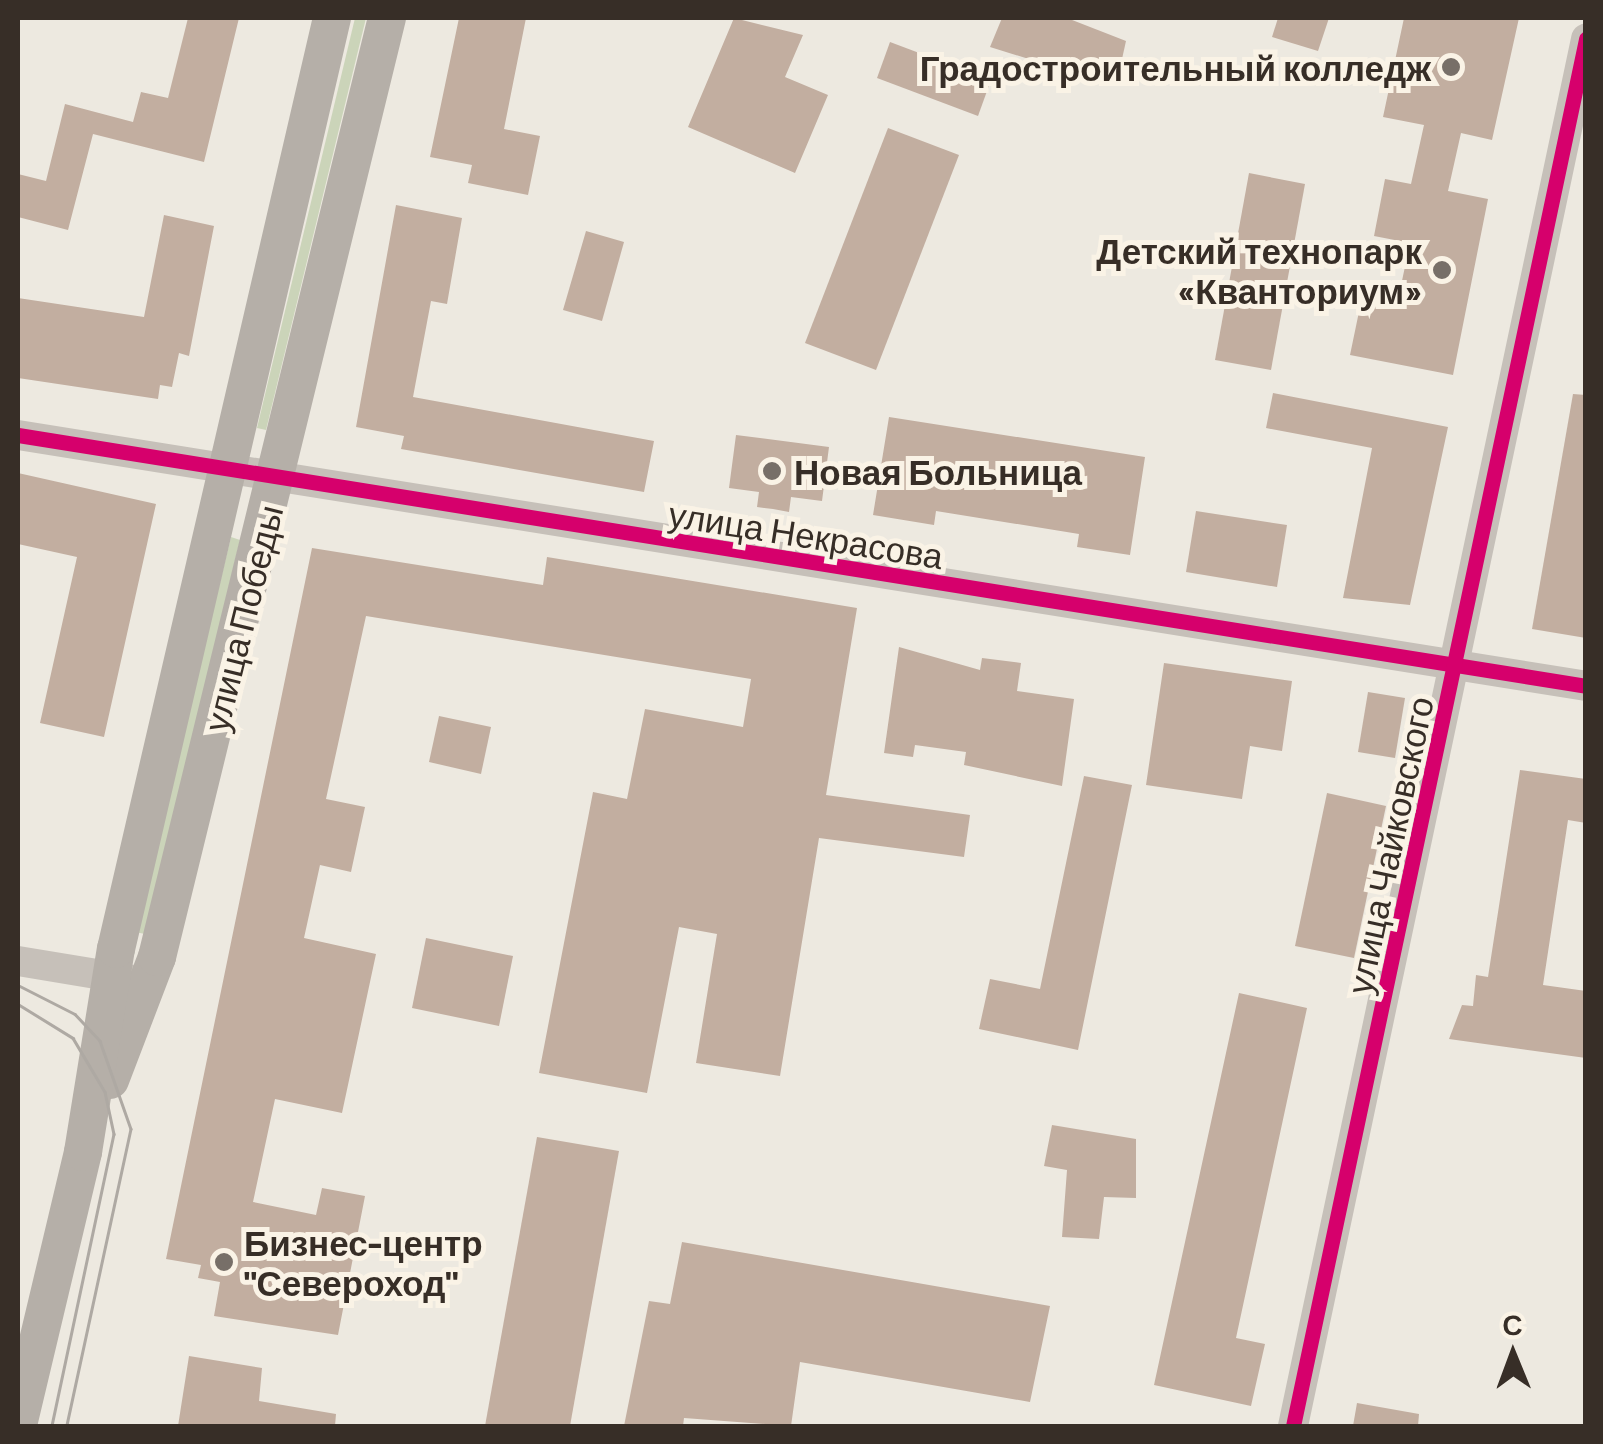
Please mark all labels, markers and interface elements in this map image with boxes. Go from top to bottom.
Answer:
place label: Градостроительный колледж [920,46,1431,88]
marker: Градостроительный колледж [1440,56,1462,78]
place label: Детский технопарк «Кванториум» [1096,229,1422,311]
marker: Детский технопарк «Кванториум» [1431,259,1453,281]
place label: Новая Больница [794,450,1082,492]
marker: Новая Больница [759,458,785,484]
street label: улица Некрасова [666,492,946,576]
street label: улица Победы [194,500,290,736]
street label: улица Чайковского [1337,692,1441,998]
place label: Бизнес-центр "Североход" [244,1221,483,1303]
marker: Бизнес-центр "Североход" [213,1251,235,1273]
north arrow [1463,1304,1563,1404]
text: С [1502,1307,1523,1341]

